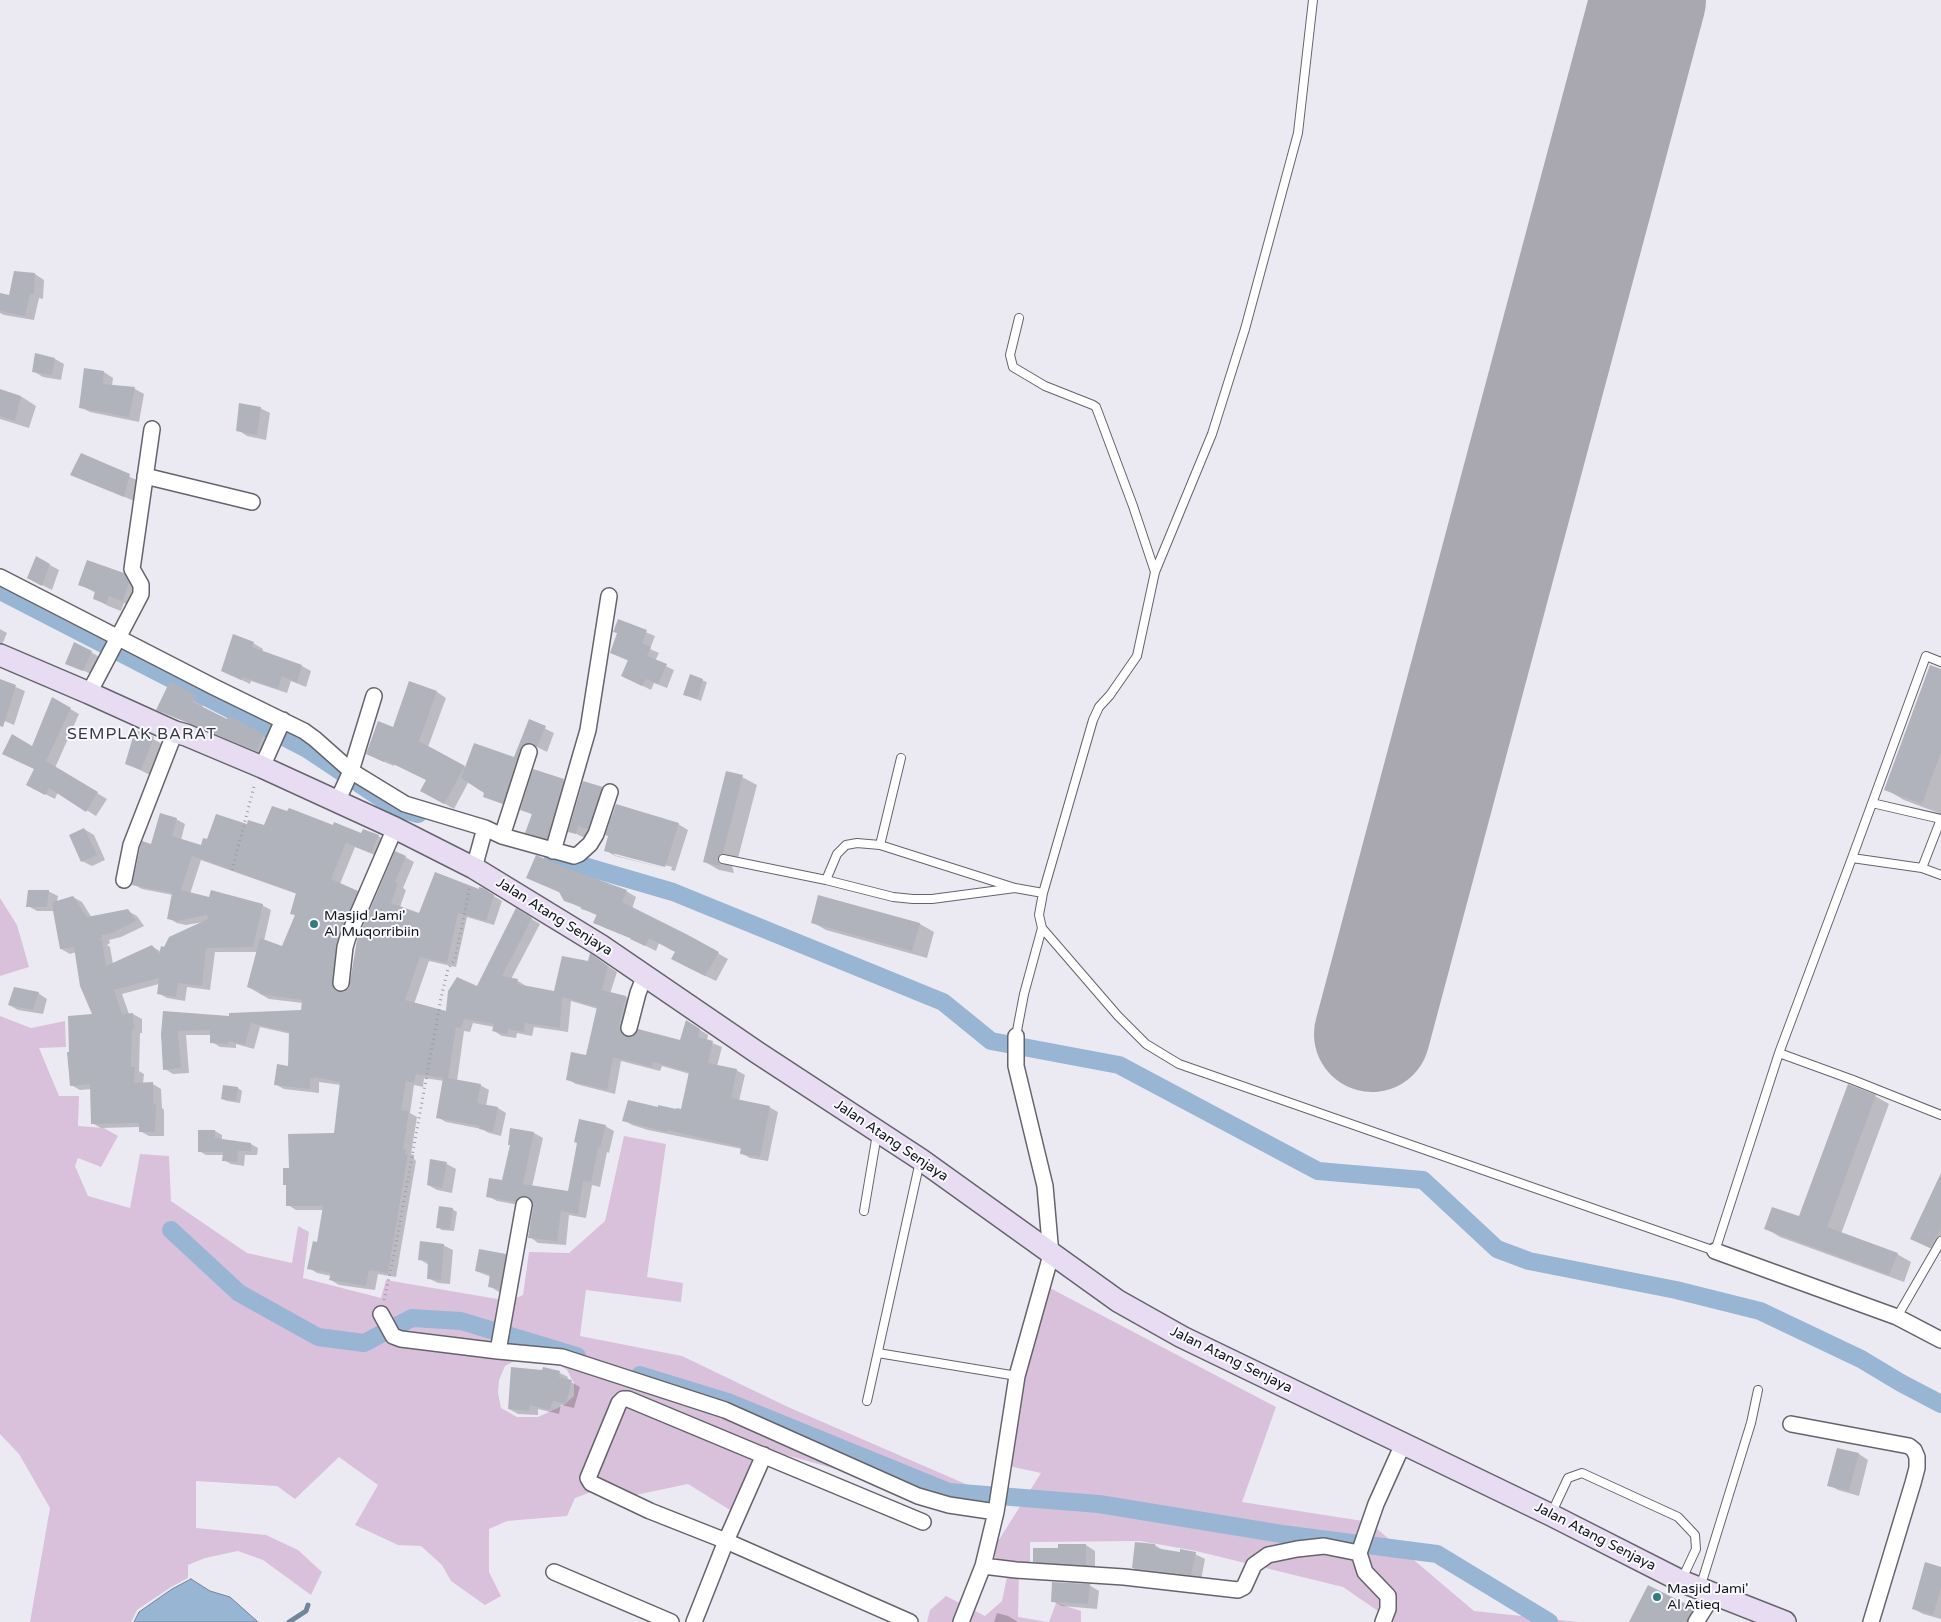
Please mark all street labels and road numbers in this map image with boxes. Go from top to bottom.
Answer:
street label: Jalan Atang Senjaya [493,874,615,960]
street label: Jalan Atang Senjaya [831,1097,951,1185]
street label: Jalan Atang Senjaya [1167,1323,1295,1397]
street label: Jalan Atang Senjaya [1532,1499,1658,1575]

